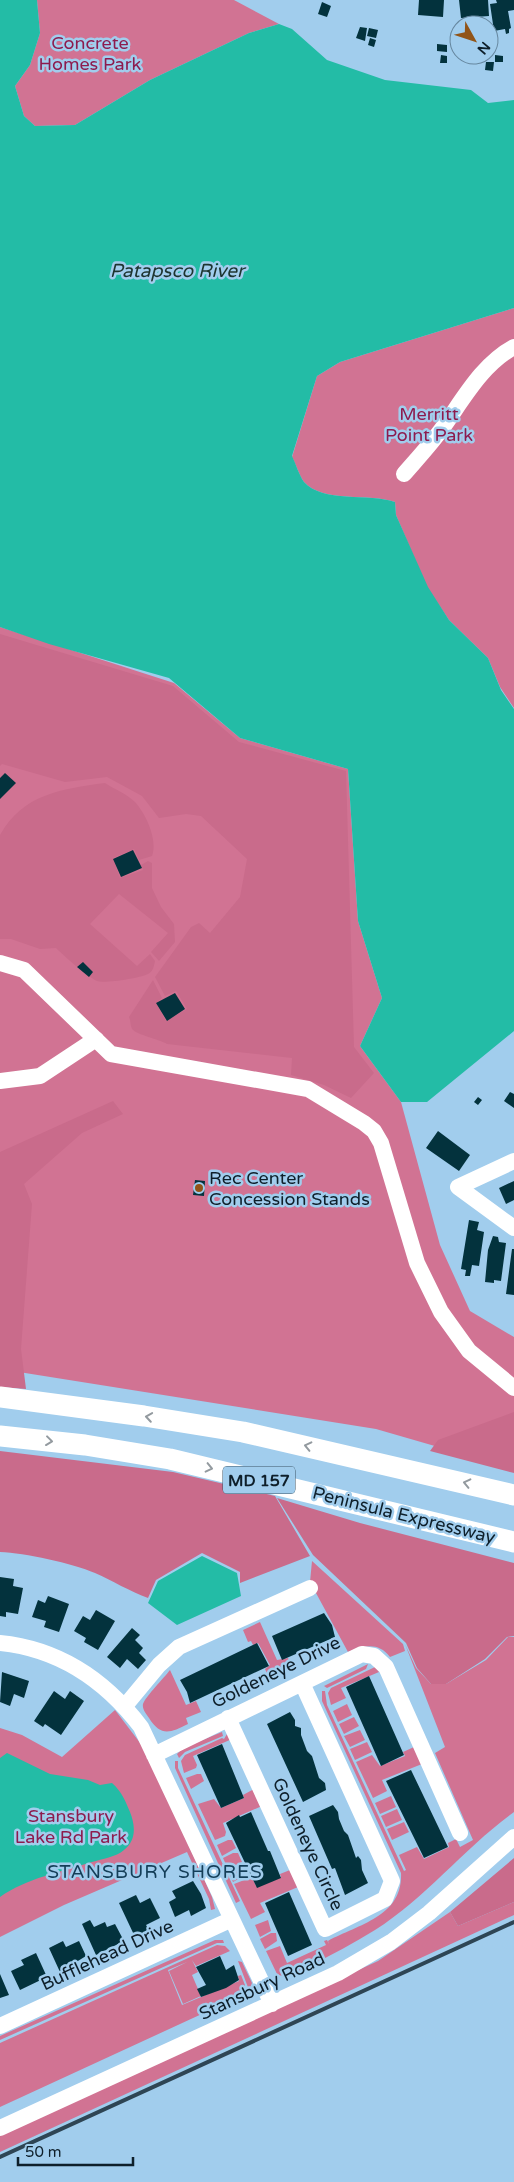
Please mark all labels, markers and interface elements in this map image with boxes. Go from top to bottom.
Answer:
north arrow [449,15,499,65]
park label: Concrete Homes Park [39,32,142,75]
text: N [473,38,494,58]
water label: Patapsco River [110,260,247,282]
park label: Merritt Point Park [385,403,473,446]
place label: Rec Center Concession Stands [209,1167,370,1210]
marker: Rec Center Concession Stands [193,1182,205,1194]
one-way arrow [144,1412,153,1422]
one-way arrow [45,1435,53,1446]
one-way arrow [304,1442,313,1452]
one-way arrow [204,1462,213,1473]
road number: MD 157 [223,1466,295,1494]
one-way arrow [462,1478,471,1489]
street label: Peninsula Expressway [310,1482,498,1548]
street label: Goldeneye Drive [208,1631,344,1713]
street label: Goldeneye Circle [268,1774,348,1914]
park label: Stansbury Lake Rd Park [15,1805,127,1848]
district label: STANSBURY SHORES [47,1861,263,1883]
street label: Bufflehead Drive [37,1915,177,1995]
street label: Stansbury Road [196,1947,328,2025]
scale bar [18,2134,132,2166]
text: 50 m [25,2143,62,2161]

